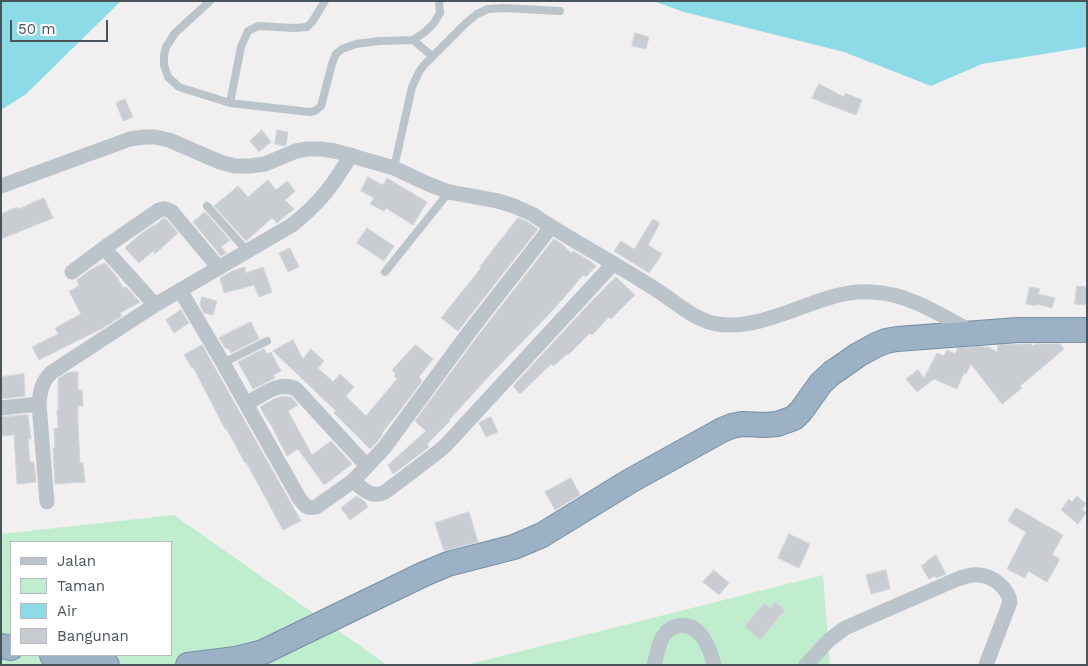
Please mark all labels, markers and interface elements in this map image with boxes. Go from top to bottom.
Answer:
scale bar [12,10,110,42]
text: 50 m [18,20,55,38]
legend [10,541,172,656]
text: Jalan [57,552,96,570]
text: Taman [57,577,105,595]
text: Air [57,602,77,620]
text: Bangunan [57,627,129,645]

